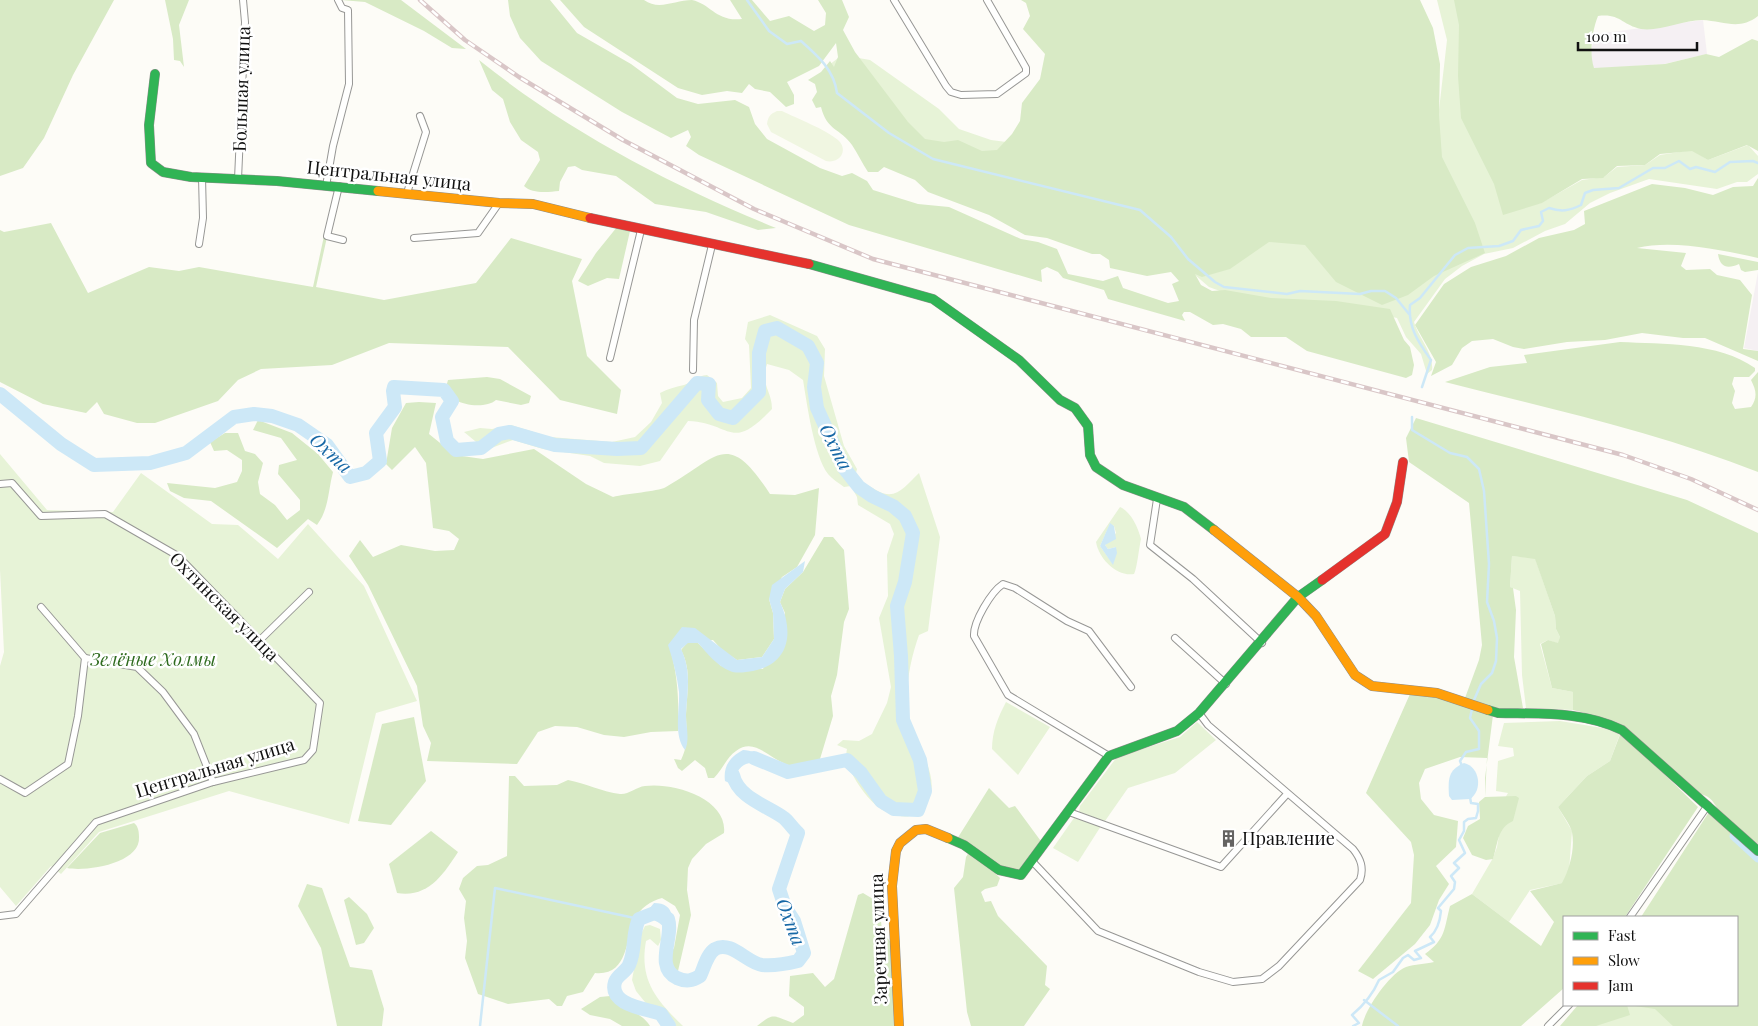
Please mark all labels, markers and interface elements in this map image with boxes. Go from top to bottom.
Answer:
scale bar [1578,20,1697,52]
street label: Большая улица [227,26,255,152]
text: 100 m [1586,26,1627,46]
street label: Центральная улица [306,154,473,196]
water label: Охта [814,419,860,474]
water label: Охта [305,426,359,479]
street label: Охтинская улица [165,546,285,666]
park label: Зелёные Холмы [89,647,216,671]
street label: Центральная улица [132,731,297,803]
place label: Правление [1242,826,1335,850]
building icon: Правление [1218,829,1238,849]
street label: Заречная улица [864,873,892,1005]
water label: Охта [771,894,813,949]
legend [1563,916,1738,1006]
text: Fast [1608,925,1637,945]
text: Slow [1608,950,1640,970]
text: Jam [1607,975,1634,995]

